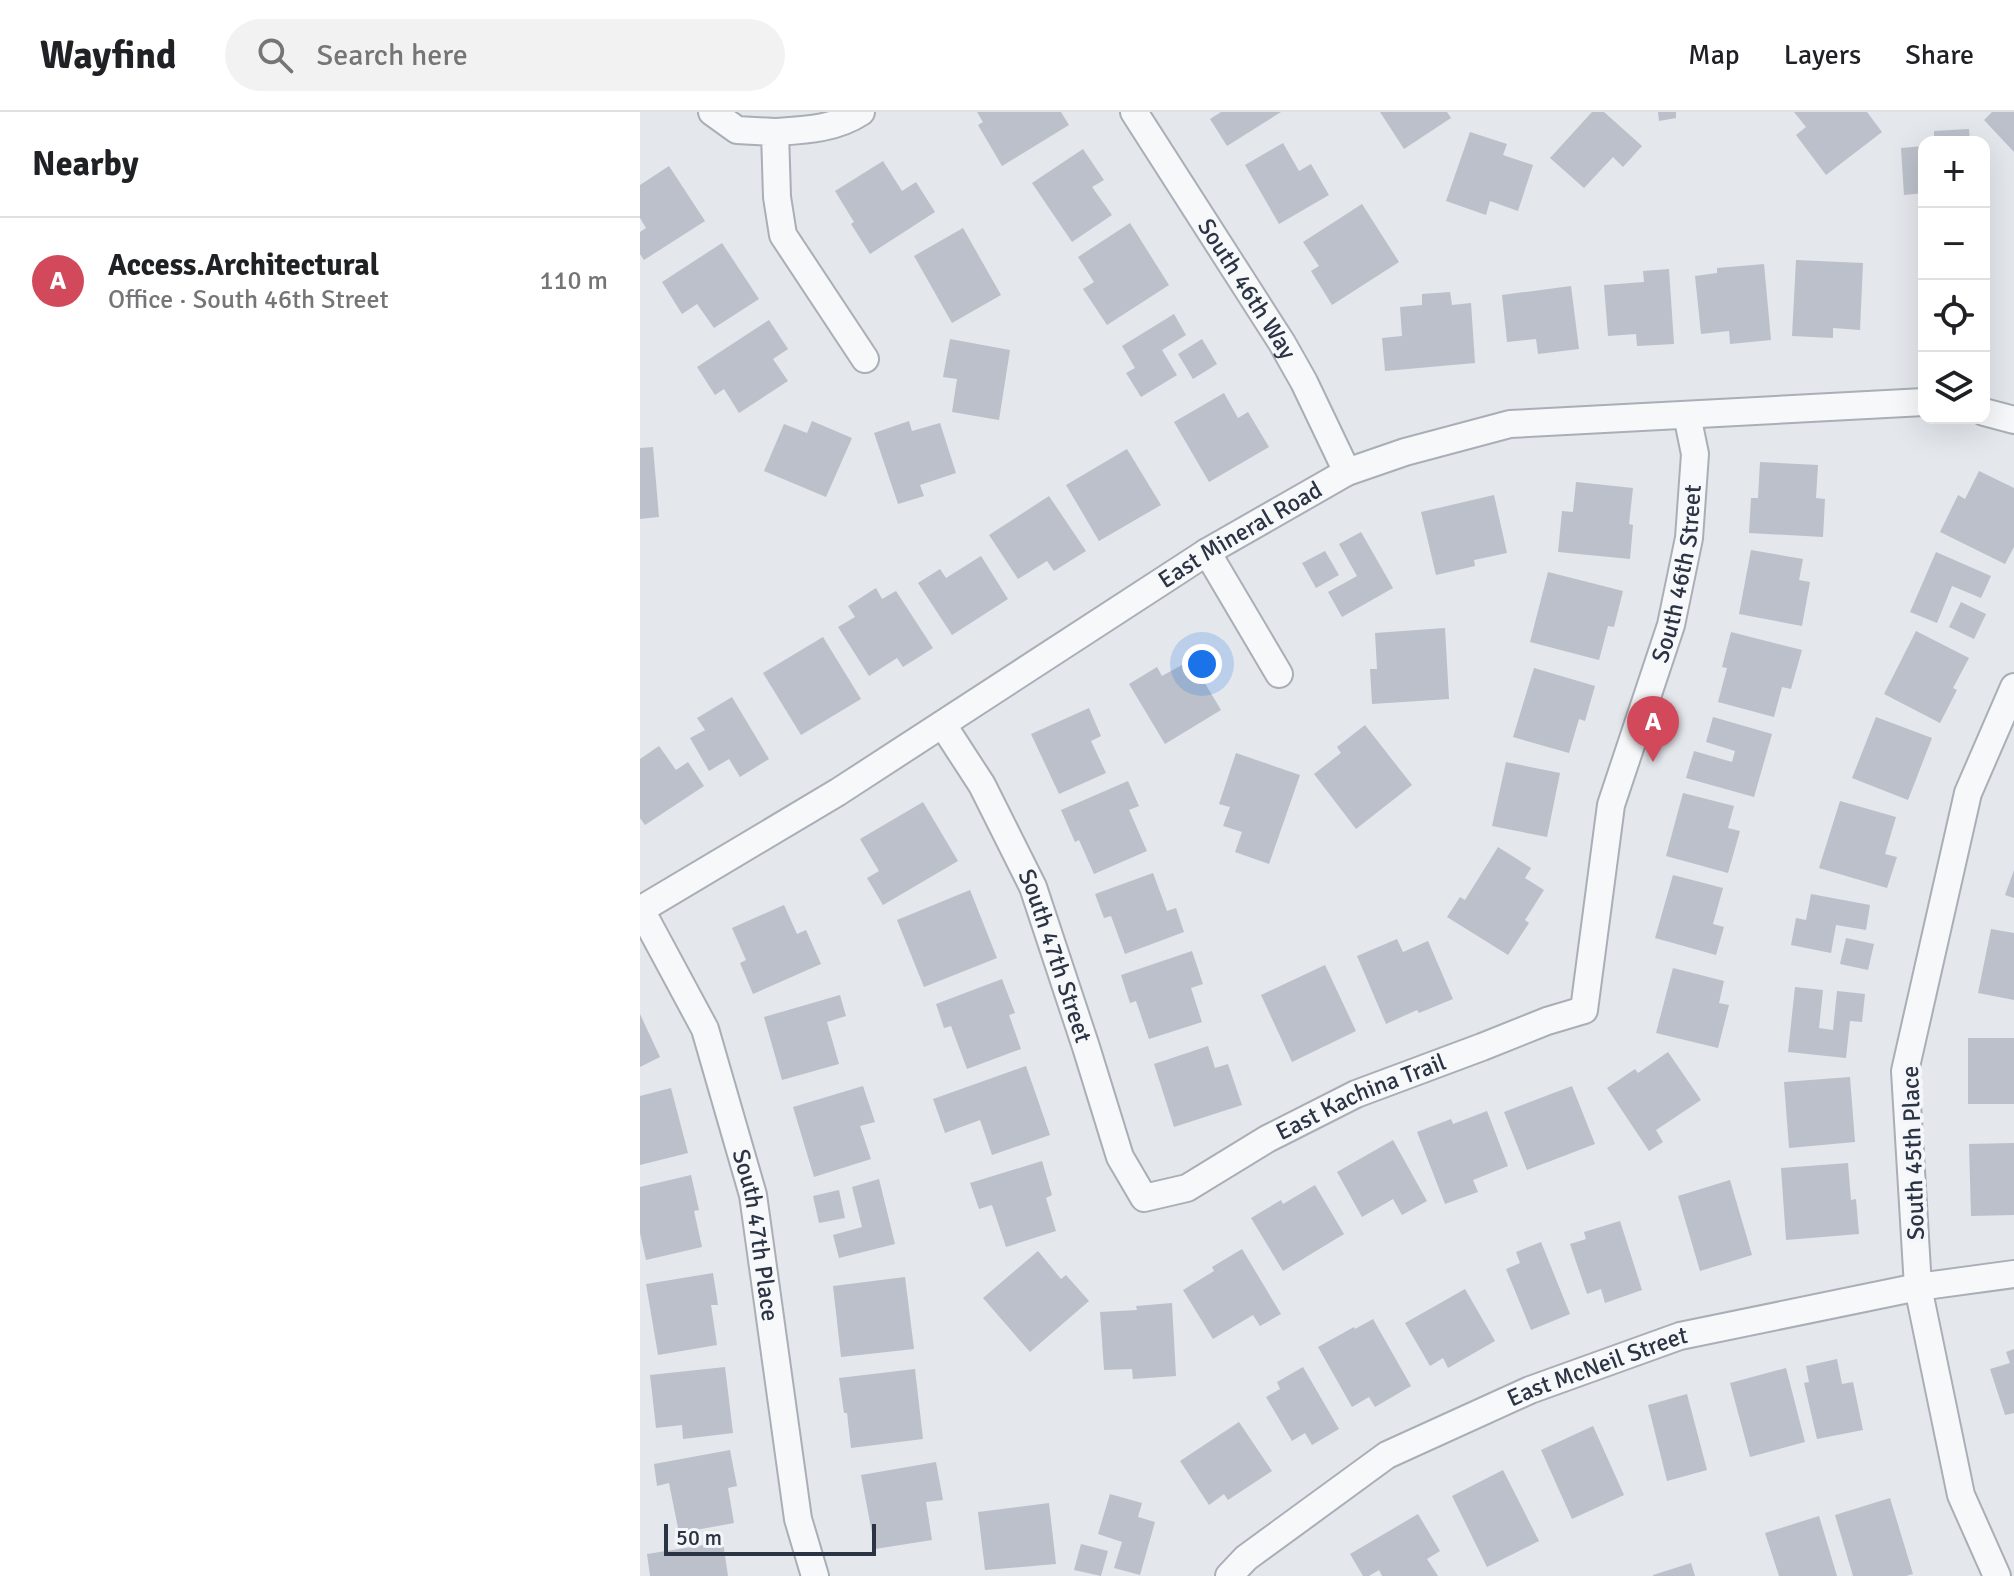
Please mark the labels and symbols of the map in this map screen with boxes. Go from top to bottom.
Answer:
street label: South 46th Way [1191,213,1303,364]
street label: East Mineral Road [1152,474,1327,595]
street label: South 46th Street [1645,483,1708,666]
your location [1182,644,1222,684]
pin: A [1627,696,1679,762]
street label: South 47th Street [1011,864,1098,1046]
street label: East Kachina Trail [1271,1047,1450,1147]
street label: South 45th Place [1895,1065,1931,1241]
street label: South 47th Place [725,1146,785,1323]
street label: East McNeil Street [1502,1320,1690,1413]
scale bar [664,1520,876,1556]

